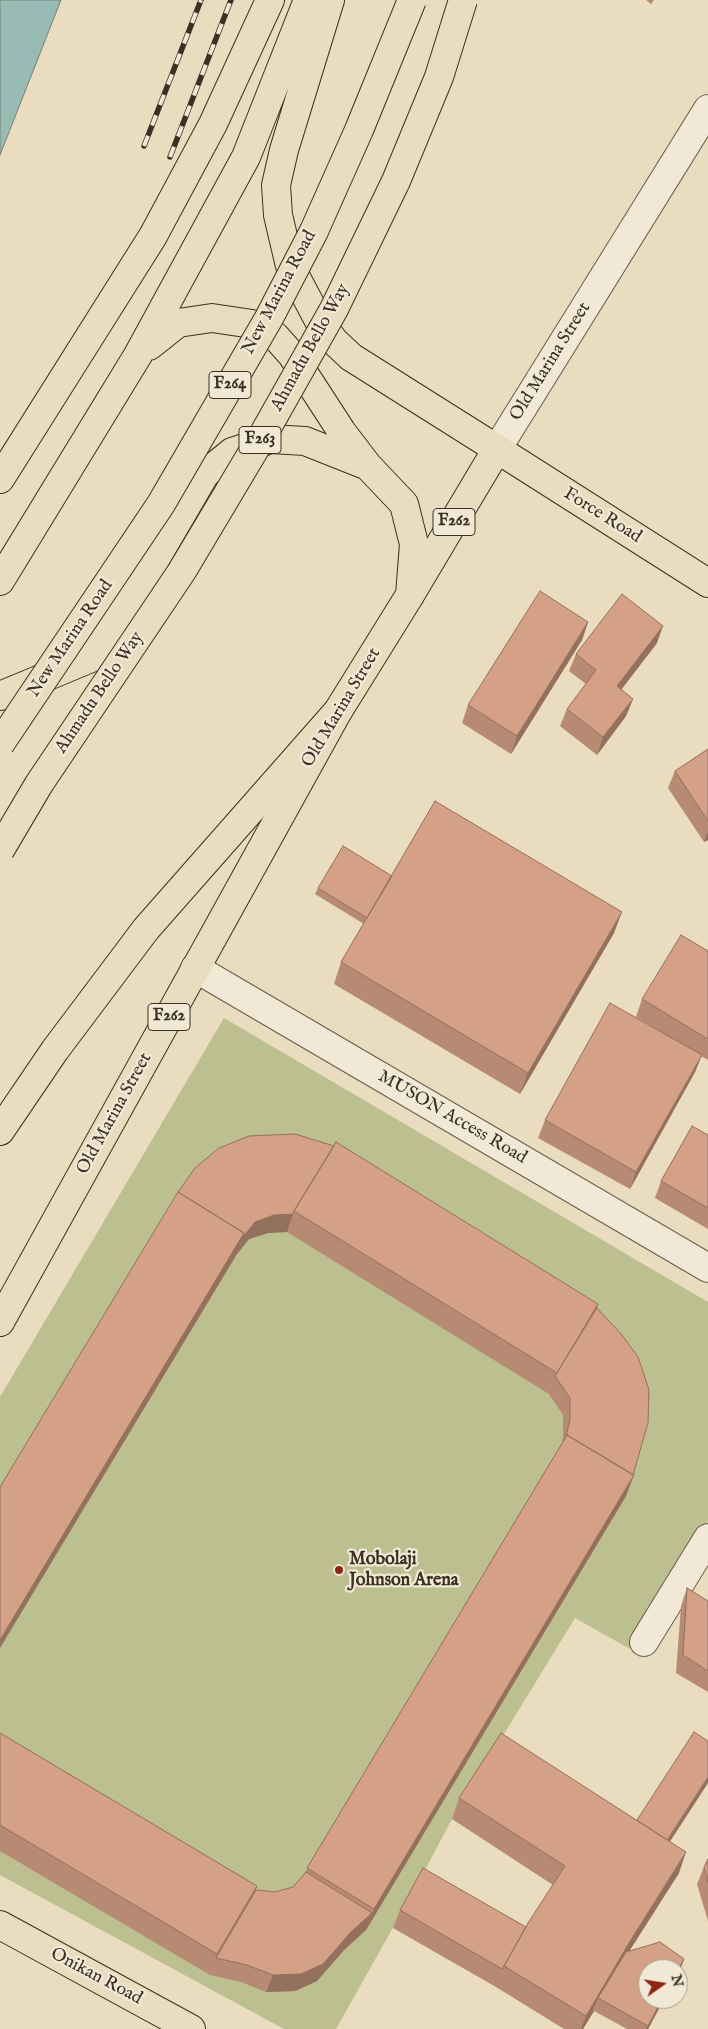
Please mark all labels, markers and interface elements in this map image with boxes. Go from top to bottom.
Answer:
street label: New Marina Road [238,227,322,359]
street label: Ahmadu Bello Way [267,281,355,415]
street label: Old Marina Street [506,299,596,425]
road number: F264 [209,372,251,398]
road number: F263 [239,426,281,454]
street label: Force Road [559,483,645,549]
road number: F262 [433,508,475,536]
street label: New Marina Road [24,576,118,702]
street label: Ahmadu Bello Way [51,628,149,758]
street label: Old Marina Street [298,644,386,772]
road number: F262 [148,1004,190,1030]
street label: Old Marina Street [73,1050,157,1178]
street label: MUSON Access Road [374,1067,530,1169]
place label: Mobolaji Johnson Arena [349,1549,459,1592]
marker: Mobolaji Johnson Arena [333,1564,345,1576]
street label: Onikan Road [46,1944,146,2010]
north arrow [638,1959,688,2009]
text: N [667,1973,687,1989]

